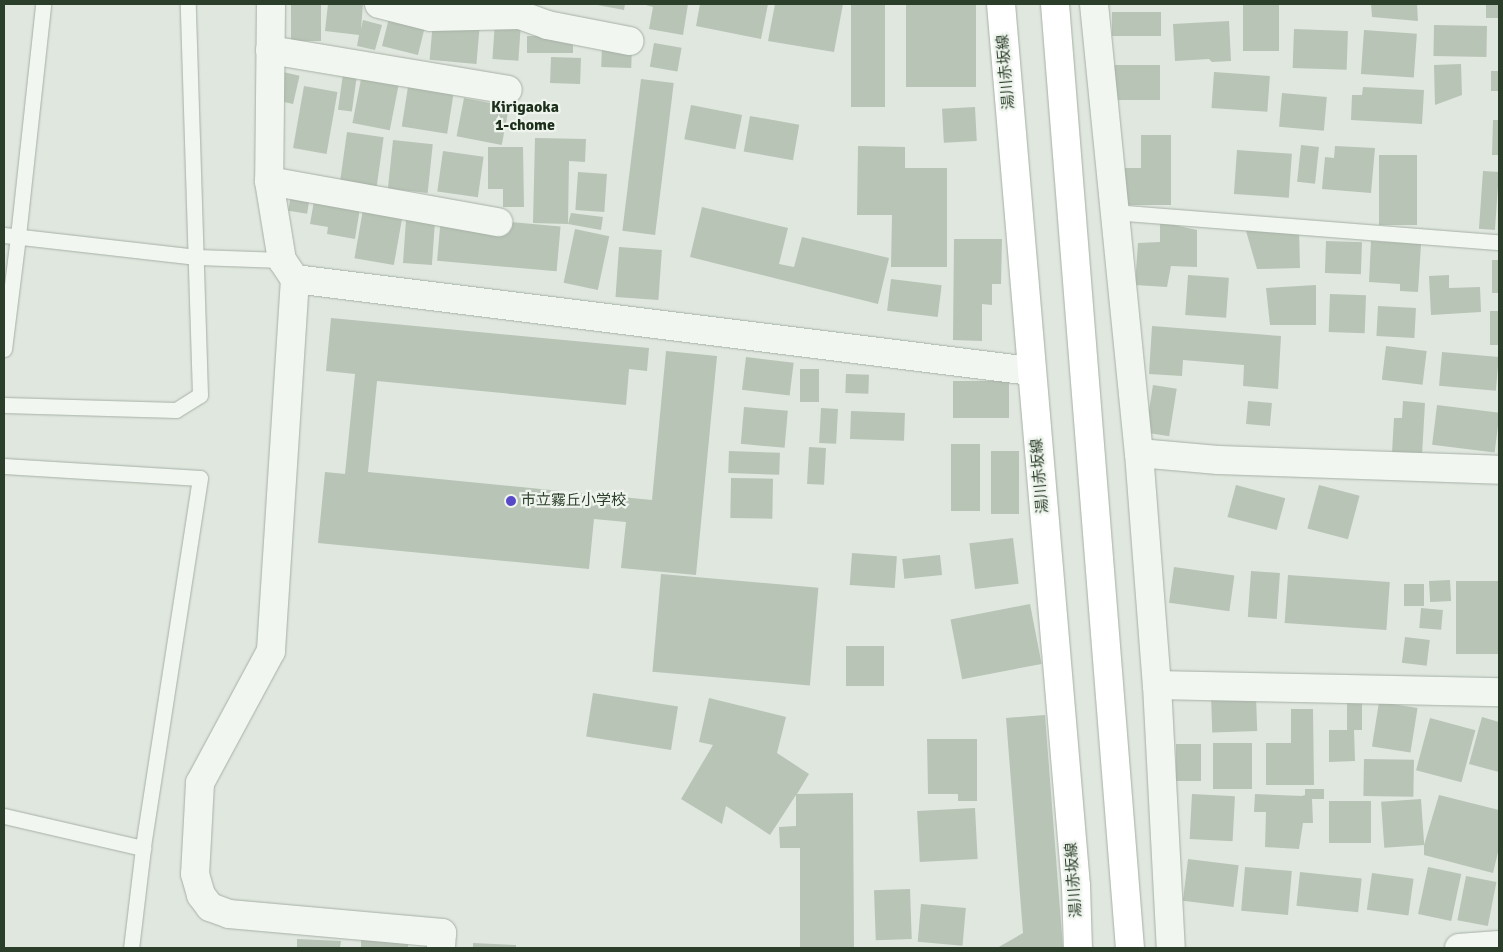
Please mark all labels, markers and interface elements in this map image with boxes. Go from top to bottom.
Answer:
street label: 湯川赤坂線 [994,34,1018,110]
district label: Kirigaoka 1-chome [491,97,559,135]
street label: 湯川赤坂線 [1028,438,1052,514]
place label: 市立霧丘小学校 [521,492,626,510]
marker: 市立霧丘小学校 [505,495,517,507]
street label: 湯川赤坂線 [1062,842,1086,918]

